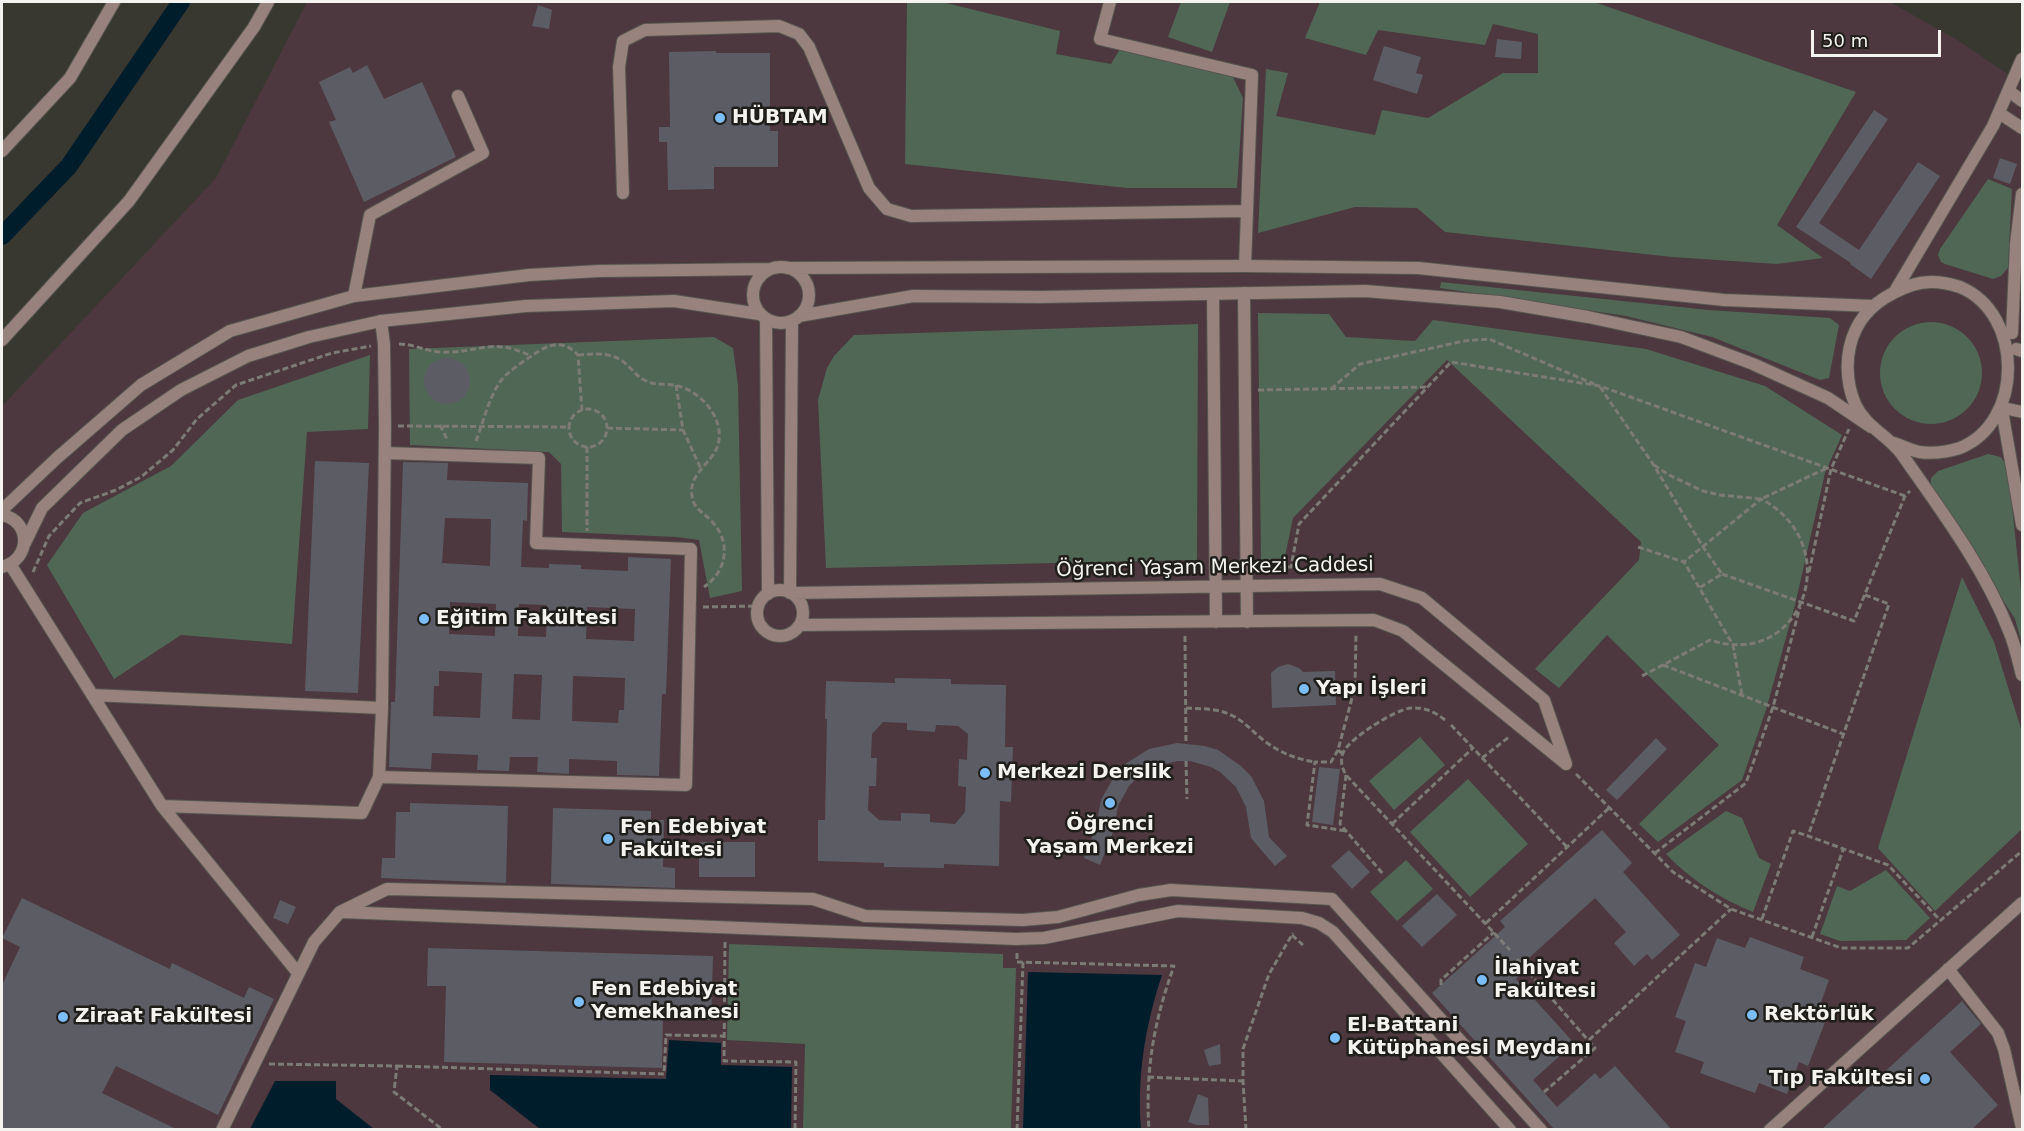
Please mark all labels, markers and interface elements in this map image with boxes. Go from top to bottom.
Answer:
scale bar [1814,18,1944,56]
text: 50 m [1822,30,1868,51]
place label: HÜBTAM [732,106,828,130]
marker: HÜBTAM [713,111,727,125]
street label: Öğrenci Yaşam Merkezi Caddesi [1056,553,1374,583]
place label: Eğitim Fakültesi [436,607,617,631]
marker: Eğitim Fakültesi [417,612,431,626]
place label: Yapı İşleri [1316,677,1427,701]
marker: Yapı İşleri [1297,682,1311,696]
place label: Merkezi Derslik [997,761,1171,785]
marker: Merkezi Derslik [978,766,992,780]
marker: Öğrenci Yaşam Merkezi [1103,796,1117,810]
place label: Öğrenci Yaşam Merkezi [1026,813,1194,860]
place label: Fen Edebiyat Fakültesi [620,816,766,863]
marker: Fen Edebiyat Fakültesi [601,832,615,846]
place label: İlahiyat Fakültesi [1494,957,1596,1004]
marker: İlahiyat Fakültesi [1475,973,1489,987]
place label: Fen Edebiyat Yemekhanesi [591,978,739,1025]
marker: Fen Edebiyat Yemekhanesi [572,995,586,1009]
place label: Rektörlük [1764,1003,1874,1027]
place label: Ziraat Fakültesi [75,1005,252,1029]
marker: Rektörlük [1745,1008,1759,1022]
marker: Ziraat Fakültesi [56,1010,70,1024]
place label: El-Battani Kütüphanesi Meydanı [1347,1014,1591,1061]
marker: El-Battani Kütüphanesi Meydanı [1328,1031,1342,1045]
place label: Tıp Fakültesi [1769,1067,1913,1091]
marker: Tıp Fakültesi [1918,1072,1932,1086]

